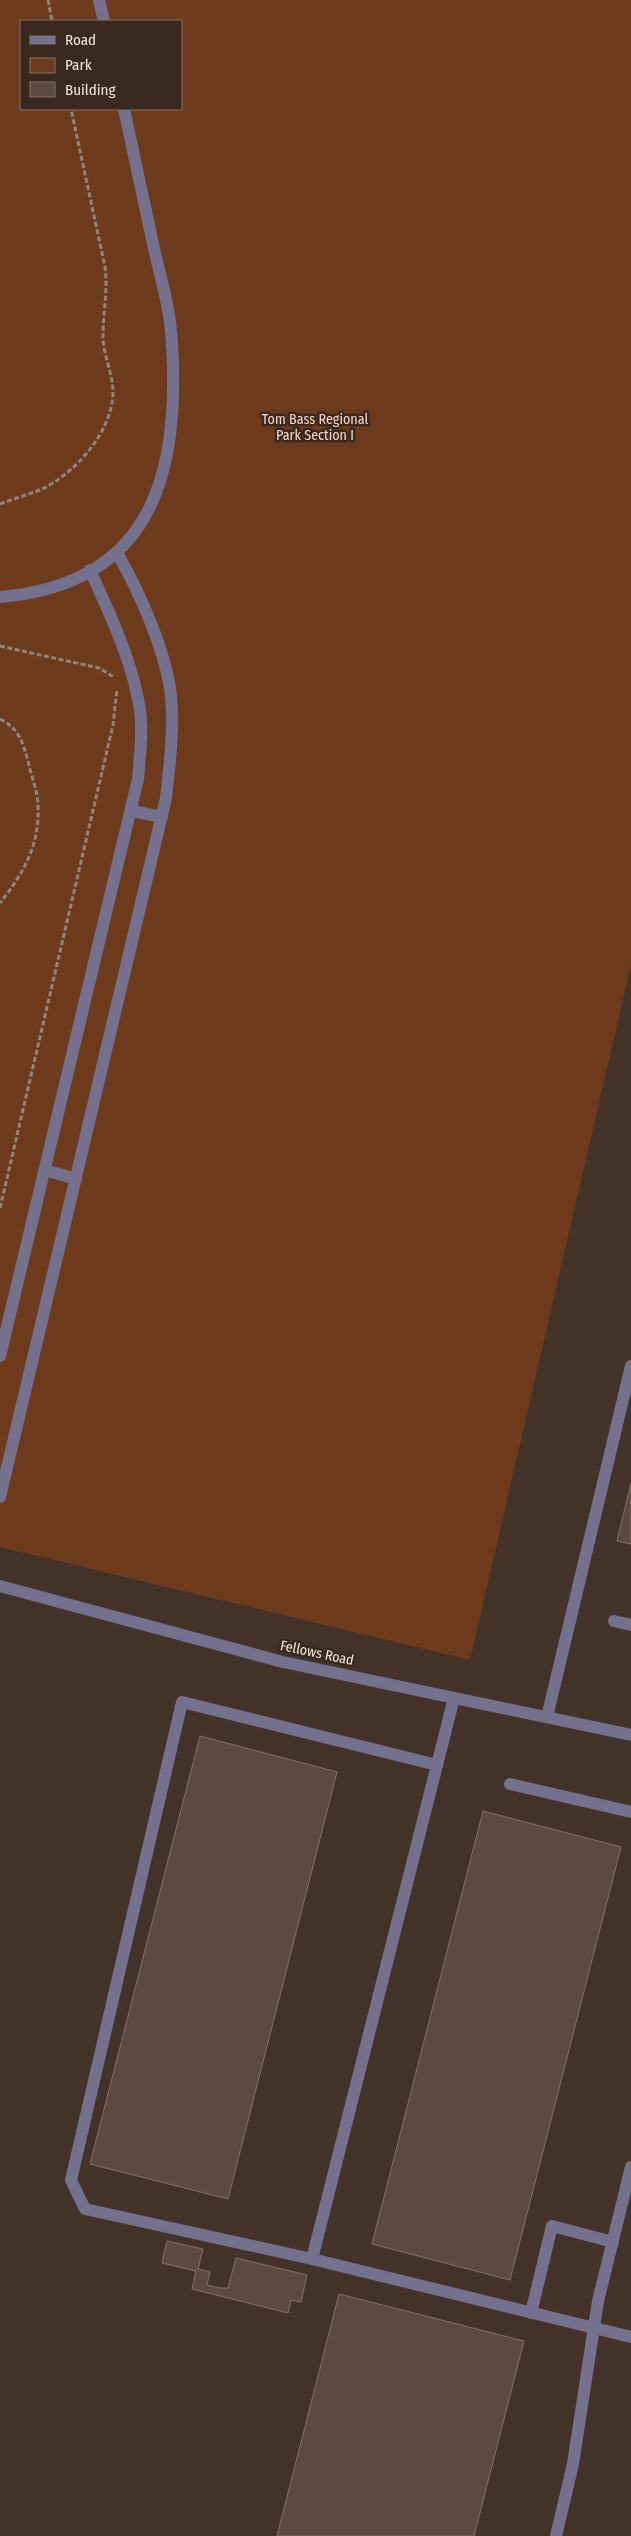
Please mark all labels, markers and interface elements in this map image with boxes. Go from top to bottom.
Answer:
legend [20,20,182,110]
text: Road [65,31,96,49]
text: Park [65,56,92,74]
text: Building [65,81,116,99]
park label: Tom Bass Regional Park Section I [262,411,368,444]
street label: Fellows Road [279,1637,355,1669]

